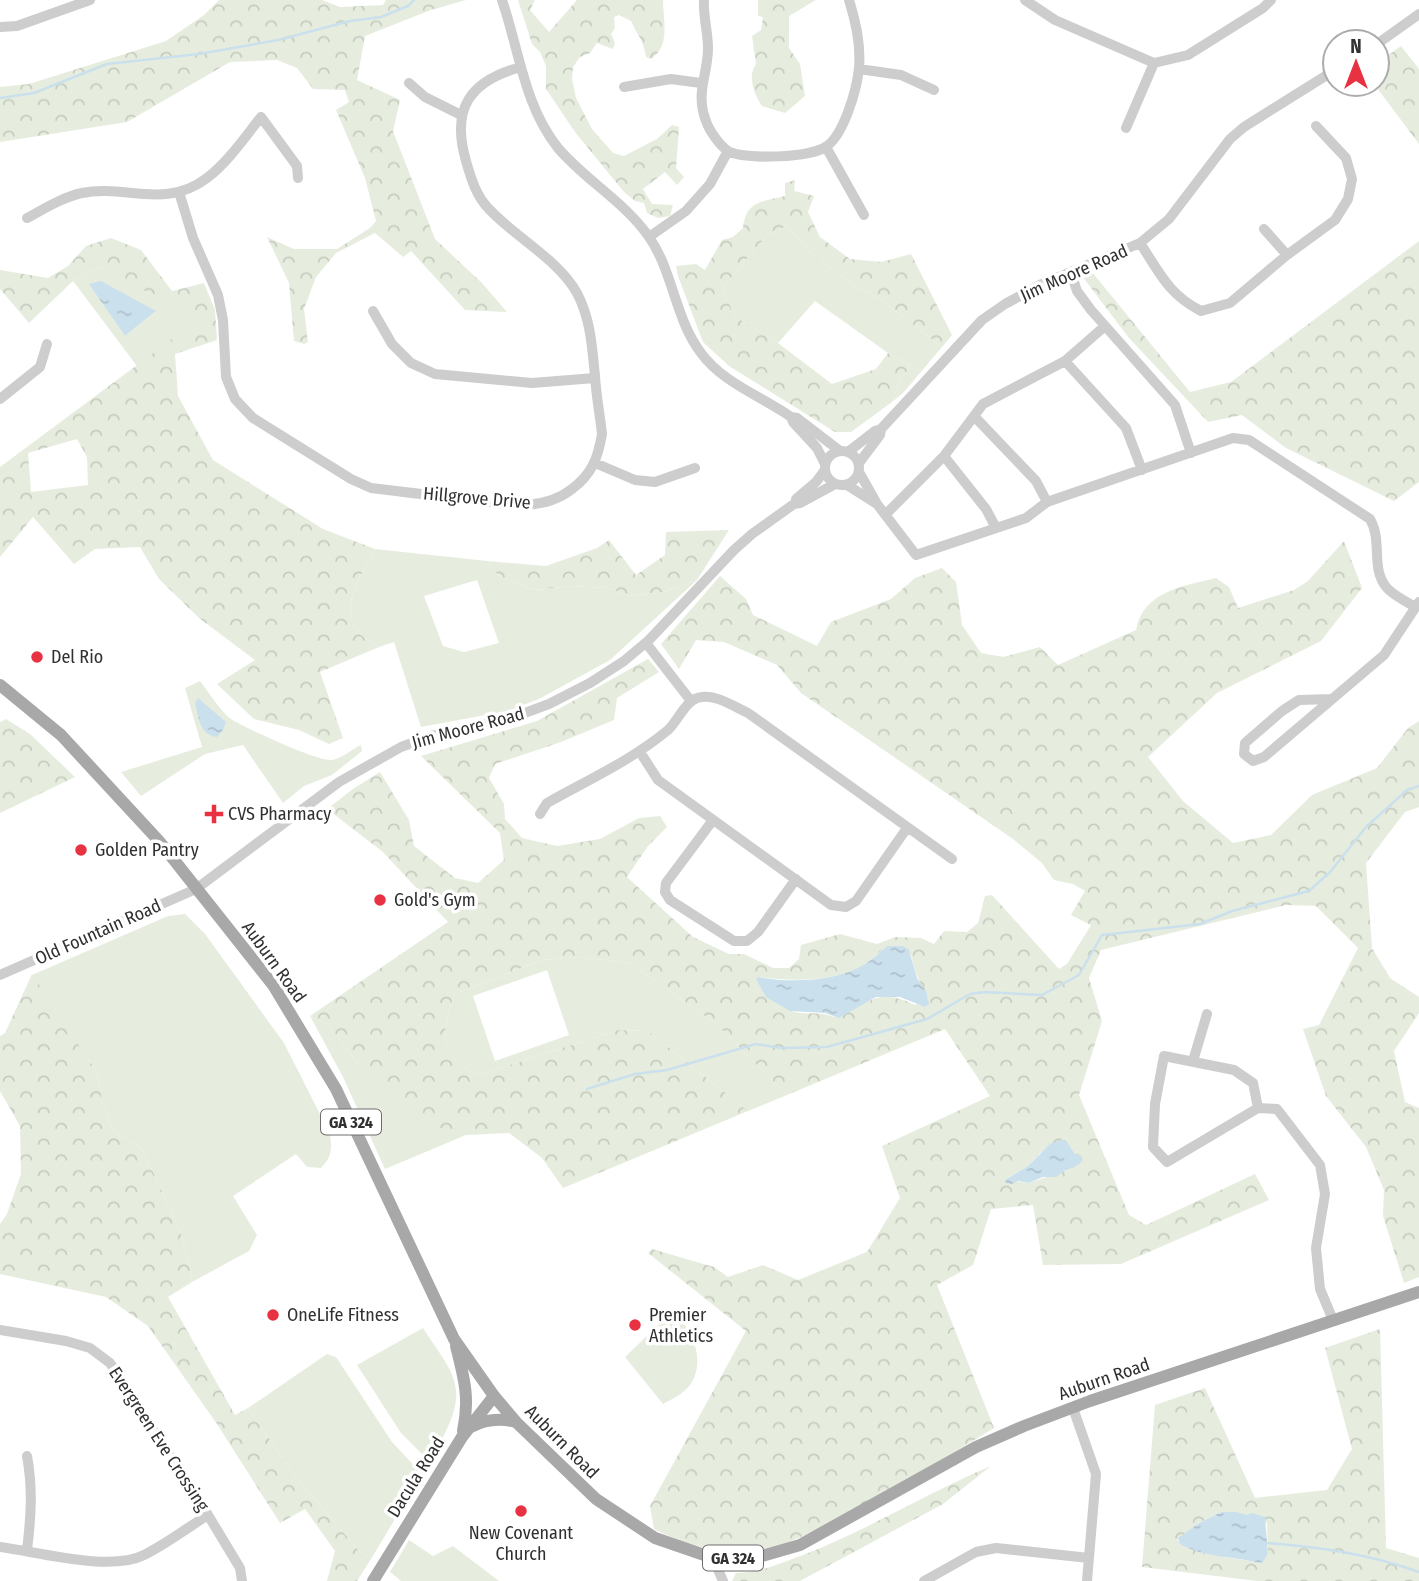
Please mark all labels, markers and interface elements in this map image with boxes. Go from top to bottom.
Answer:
north arrow [1321,28,1391,98]
text: N [1350,35,1362,58]
street label: Jim Moore Road [1017,239,1131,307]
street label: Hillgrove Drive [422,482,532,514]
place label: Del Rio [51,646,103,668]
marker: Del Rio [29,649,45,665]
street label: Jim Moore Road [409,702,527,754]
place label: CVS Pharmacy [228,803,331,825]
marker: CVS Pharmacy [206,806,222,822]
place label: Golden Pantry [95,839,199,861]
marker: Golden Pantry [73,842,89,858]
place label: Gold's Gym [394,889,476,911]
marker: Gold's Gym [372,892,388,908]
street label: Old Fountain Road [32,894,164,970]
street label: Auburn Road [237,917,311,1007]
road number: GA 324 [321,1110,381,1134]
place label: OneLife Fitness [287,1304,399,1326]
place label: Premier Athletics [649,1304,714,1347]
marker: OneLife Fitness [265,1307,281,1323]
marker: Premier Athletics [627,1317,643,1333]
street label: Auburn Road [1055,1353,1153,1405]
street label: Evergreen Eve Crossing [104,1363,214,1516]
street label: Auburn Road [521,1401,603,1483]
street label: Dacula Road [383,1433,449,1521]
marker: New Covenant Church [513,1503,529,1519]
place label: New Covenant Church [469,1522,573,1565]
road number: GA 324 [703,1546,763,1570]

